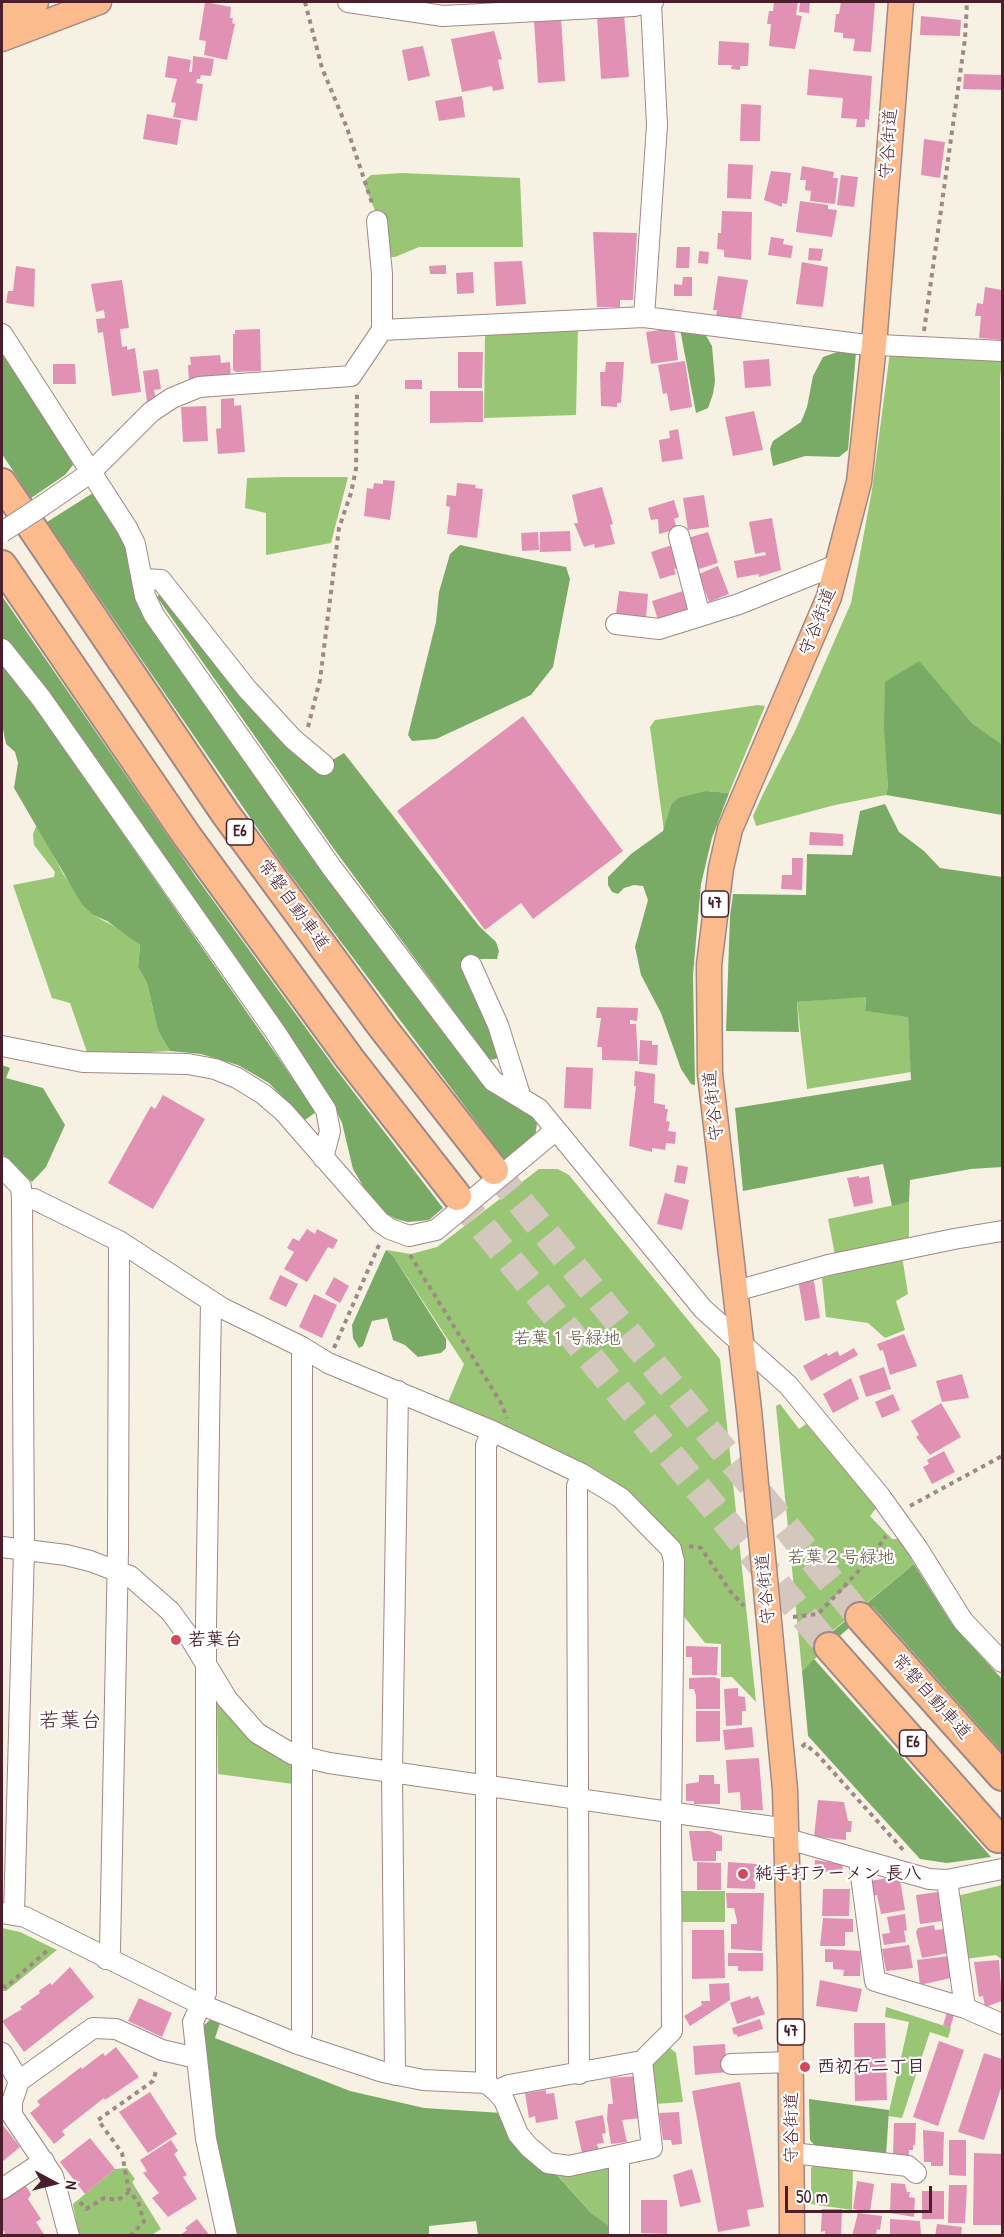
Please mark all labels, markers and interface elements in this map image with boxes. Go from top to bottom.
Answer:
street label: 守谷街道 [876,107,902,181]
street label: 守谷街道 [795,585,841,659]
road number: E6 [226,819,254,845]
street label: 常磐自動車道 [253,855,333,955]
road number: 47 [702,891,728,917]
street label: 守谷街道 [699,1069,729,1143]
park label: 若葉１号緑地 [513,1328,621,1350]
park label: 若葉２号緑地 [787,1547,895,1569]
street label: 守谷街道 [752,1552,780,1626]
place label: 若葉台 [188,1629,242,1651]
marker: 若葉台 [169,1633,183,1647]
street label: 常磐自動車道 [887,1650,975,1744]
district label: 若葉台 [39,1708,101,1734]
road number: E6 [900,1730,926,1756]
place label: 純手打ラーメン 長八 [755,1863,921,1885]
marker: 純手打ラーメン 長八 [736,1867,750,1881]
road number: 47 [778,2019,804,2045]
place label: 西初石二丁目 [817,2056,925,2078]
marker: 西初石二丁目 [798,2060,812,2074]
street label: 守谷街道 [781,2092,803,2164]
north arrow [24,2153,84,2213]
scale bar [788,2174,935,2212]
text: N [60,2180,83,2191]
text: 50 m [796,2184,828,2209]

